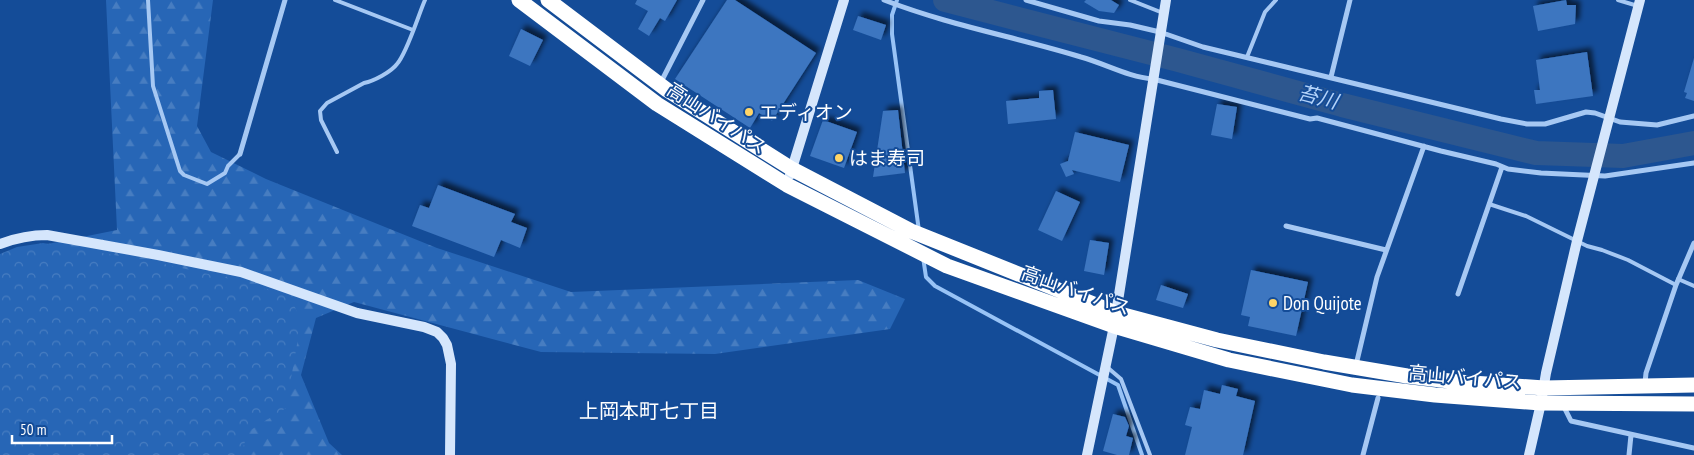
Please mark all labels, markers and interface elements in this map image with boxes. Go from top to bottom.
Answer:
street label: 高山バイパス [663,77,771,159]
water label: 苔川 [1295,79,1343,115]
place label: エディオン [759,100,853,124]
marker: エディオン [743,106,755,118]
place label: はま寿司 [849,146,925,170]
marker: はま寿司 [833,152,845,164]
street label: 高山バイパス [1018,260,1134,320]
place label: Don Quijote [1283,291,1362,315]
marker: Don Quijote [1267,297,1279,309]
street label: 高山バイパス [1407,360,1523,394]
district label: 上岡本町七丁目 [579,398,719,424]
scale bar [12,412,112,444]
text: 50 m [20,420,46,439]

